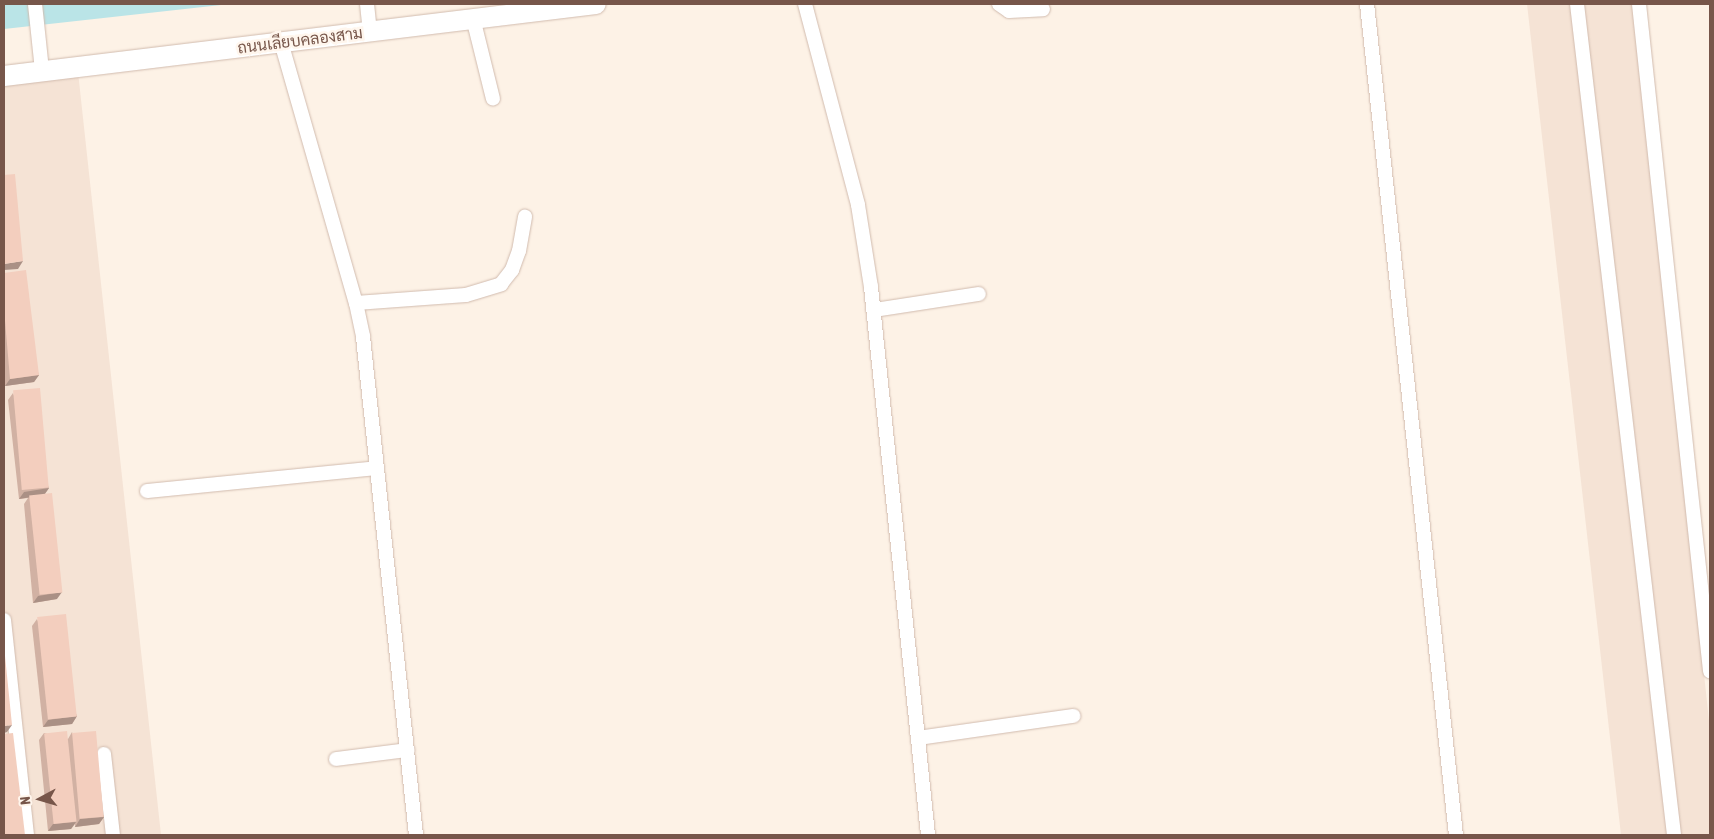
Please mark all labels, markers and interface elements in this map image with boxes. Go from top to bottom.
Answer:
street label: ถนนเลียบคลองสาม [236,23,364,57]
north arrow [15,774,65,824]
text: N [17,796,33,806]

